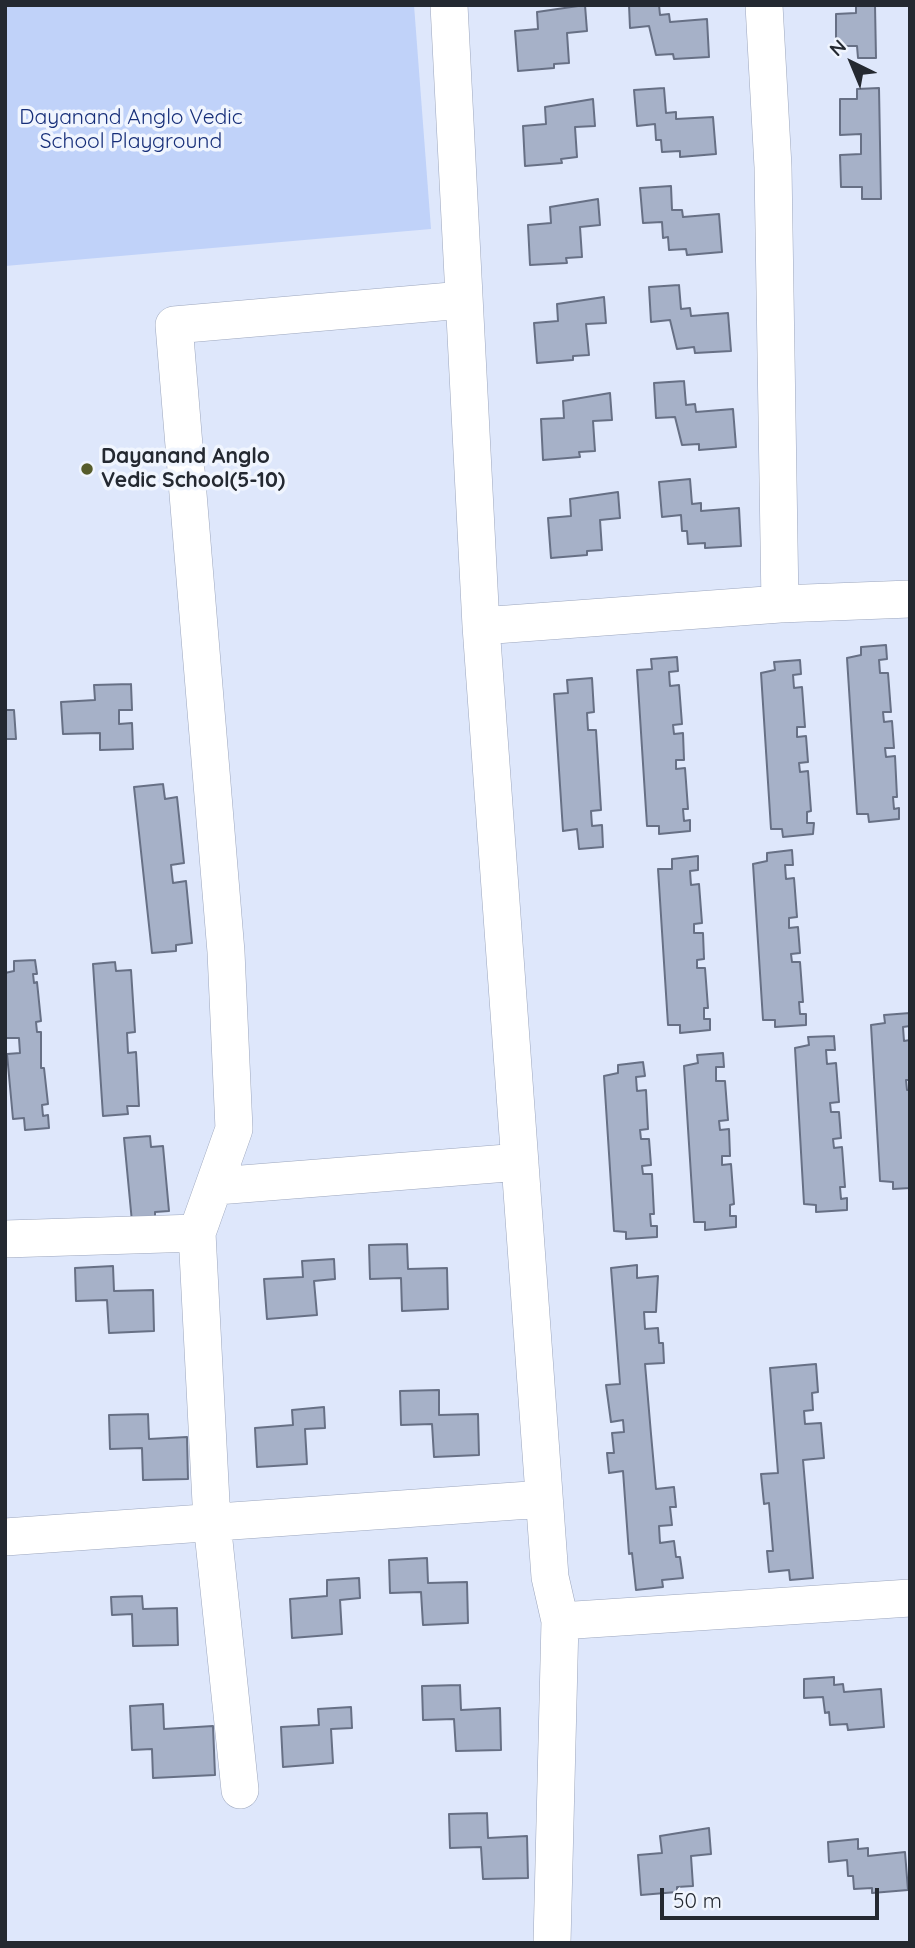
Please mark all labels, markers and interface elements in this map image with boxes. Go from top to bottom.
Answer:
north arrow [817,28,887,98]
text: N [824,34,851,61]
park label: Dayanand Anglo Vedic School Playground [19,105,243,155]
place label: Dayanand Anglo Vedic School(5-10) [101,444,285,494]
marker: Dayanand Anglo Vedic School(5-10) [79,461,95,477]
scale bar [663,1874,882,1918]
text: 50 m [673,1887,722,1913]

